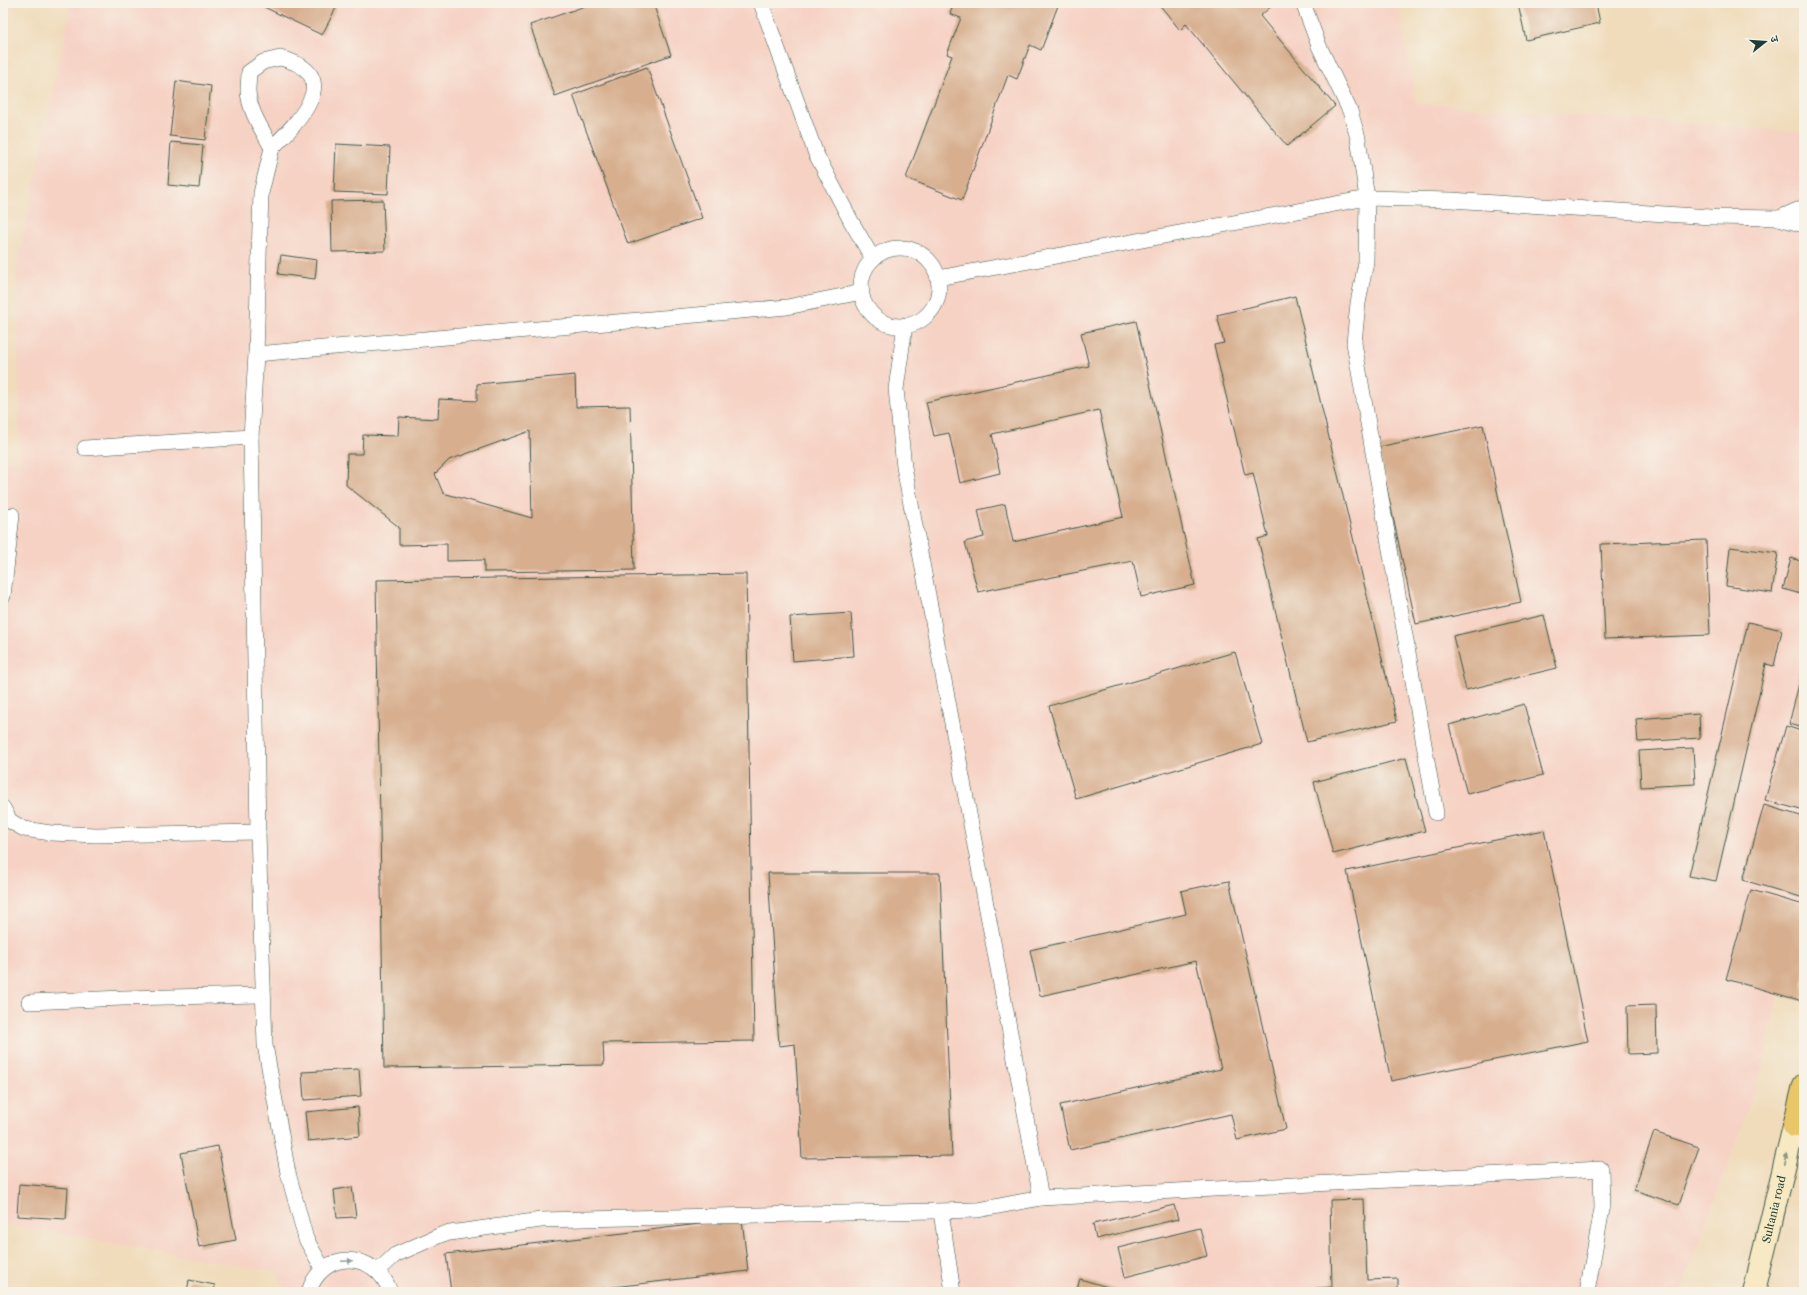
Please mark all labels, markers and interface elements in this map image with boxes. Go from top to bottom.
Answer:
north arrow [1745,22,1785,62]
text: उ [1767,33,1782,45]
one-way arrow [1784,1153,1790,1165]
street label: Sultania road [1759,1174,1789,1245]
one-way arrow [341,1257,353,1264]

